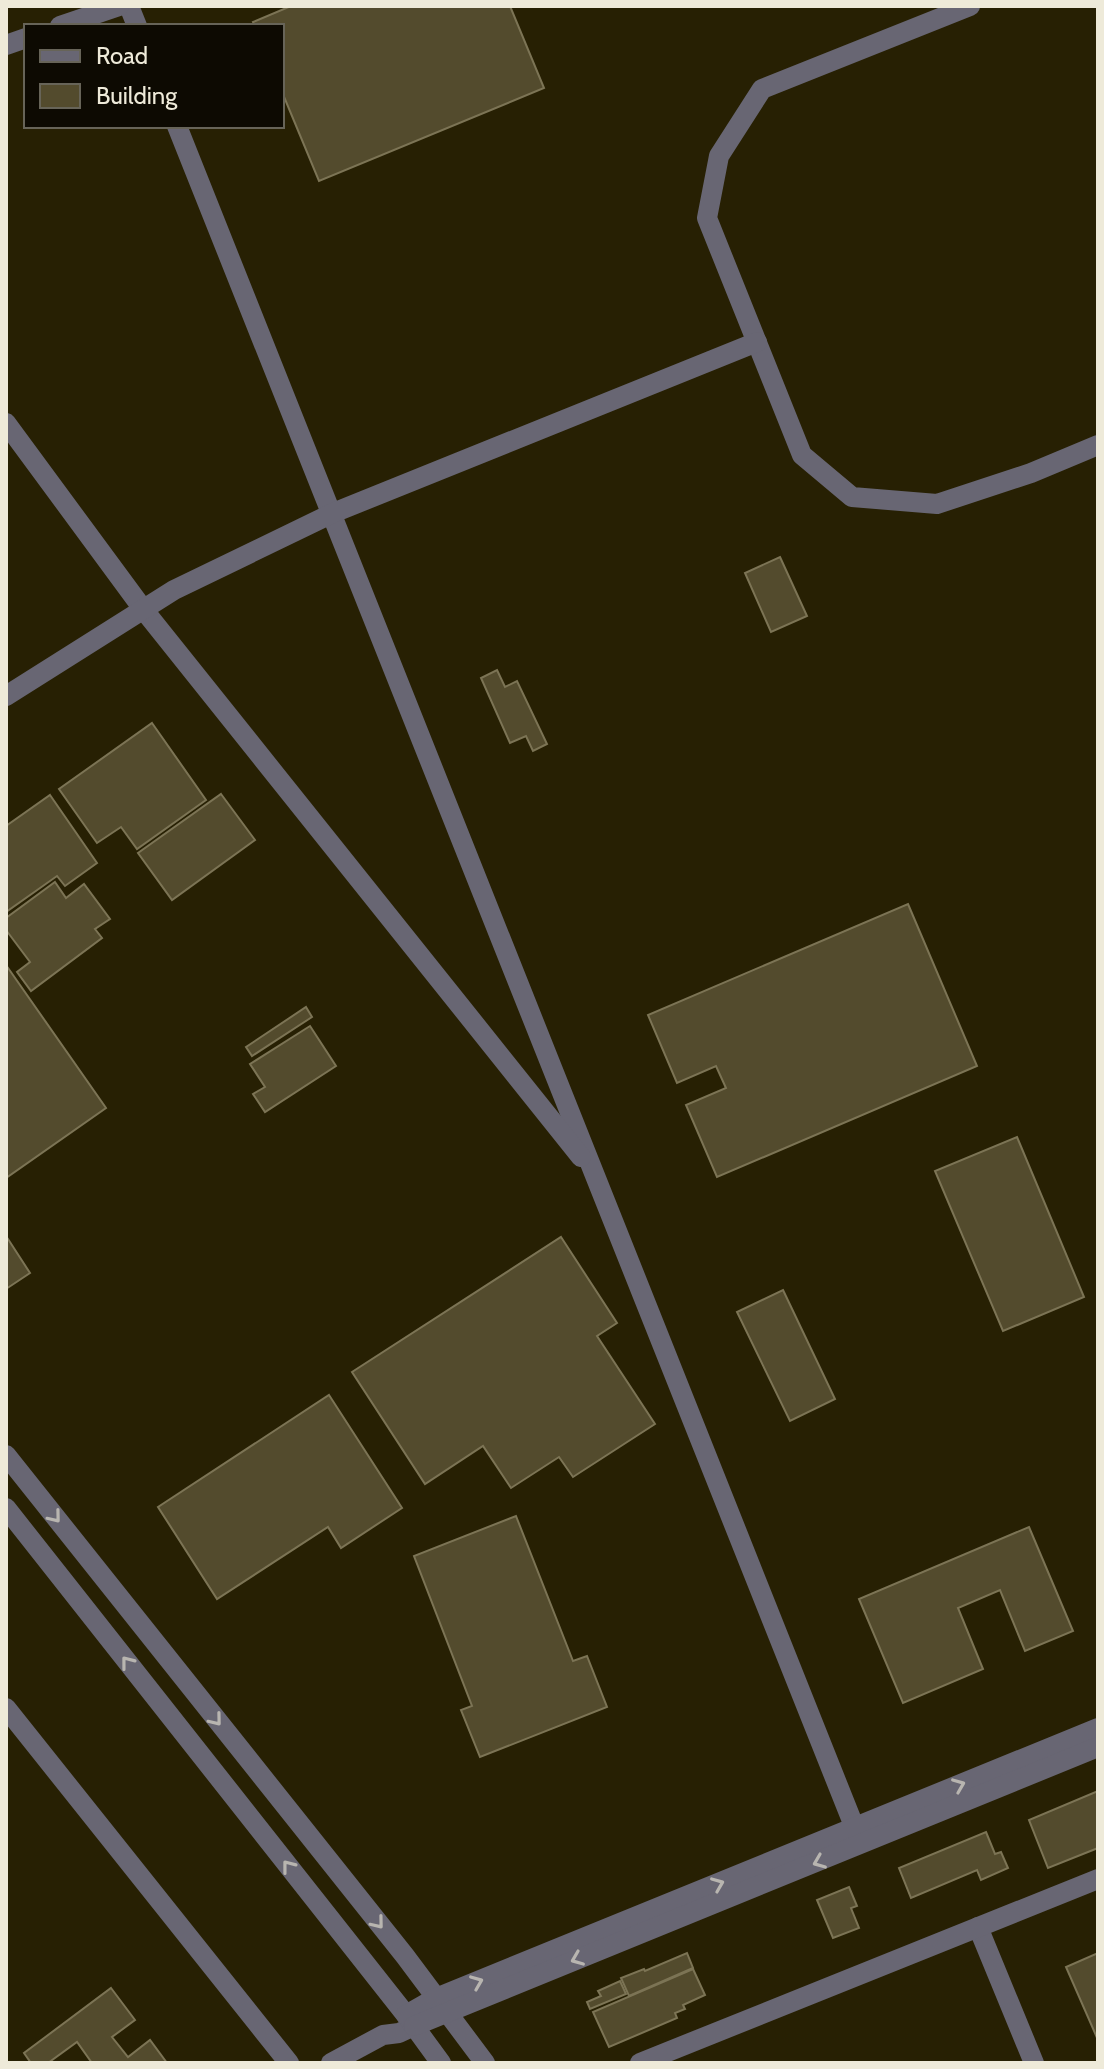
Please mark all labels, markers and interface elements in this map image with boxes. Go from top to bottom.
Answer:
legend [24,24,284,128]
text: Road [96,41,148,70]
text: Building [96,81,178,110]
one-way arrow [45,1507,59,1522]
one-way arrow [123,1656,137,1671]
one-way arrow [207,1711,221,1726]
one-way arrow [950,1779,965,1795]
one-way arrow [813,1852,827,1869]
one-way arrow [283,1861,298,1875]
one-way arrow [710,1877,724,1893]
one-way arrow [369,1914,383,1929]
one-way arrow [571,1949,585,1966]
one-way arrow [469,1975,483,1991]

